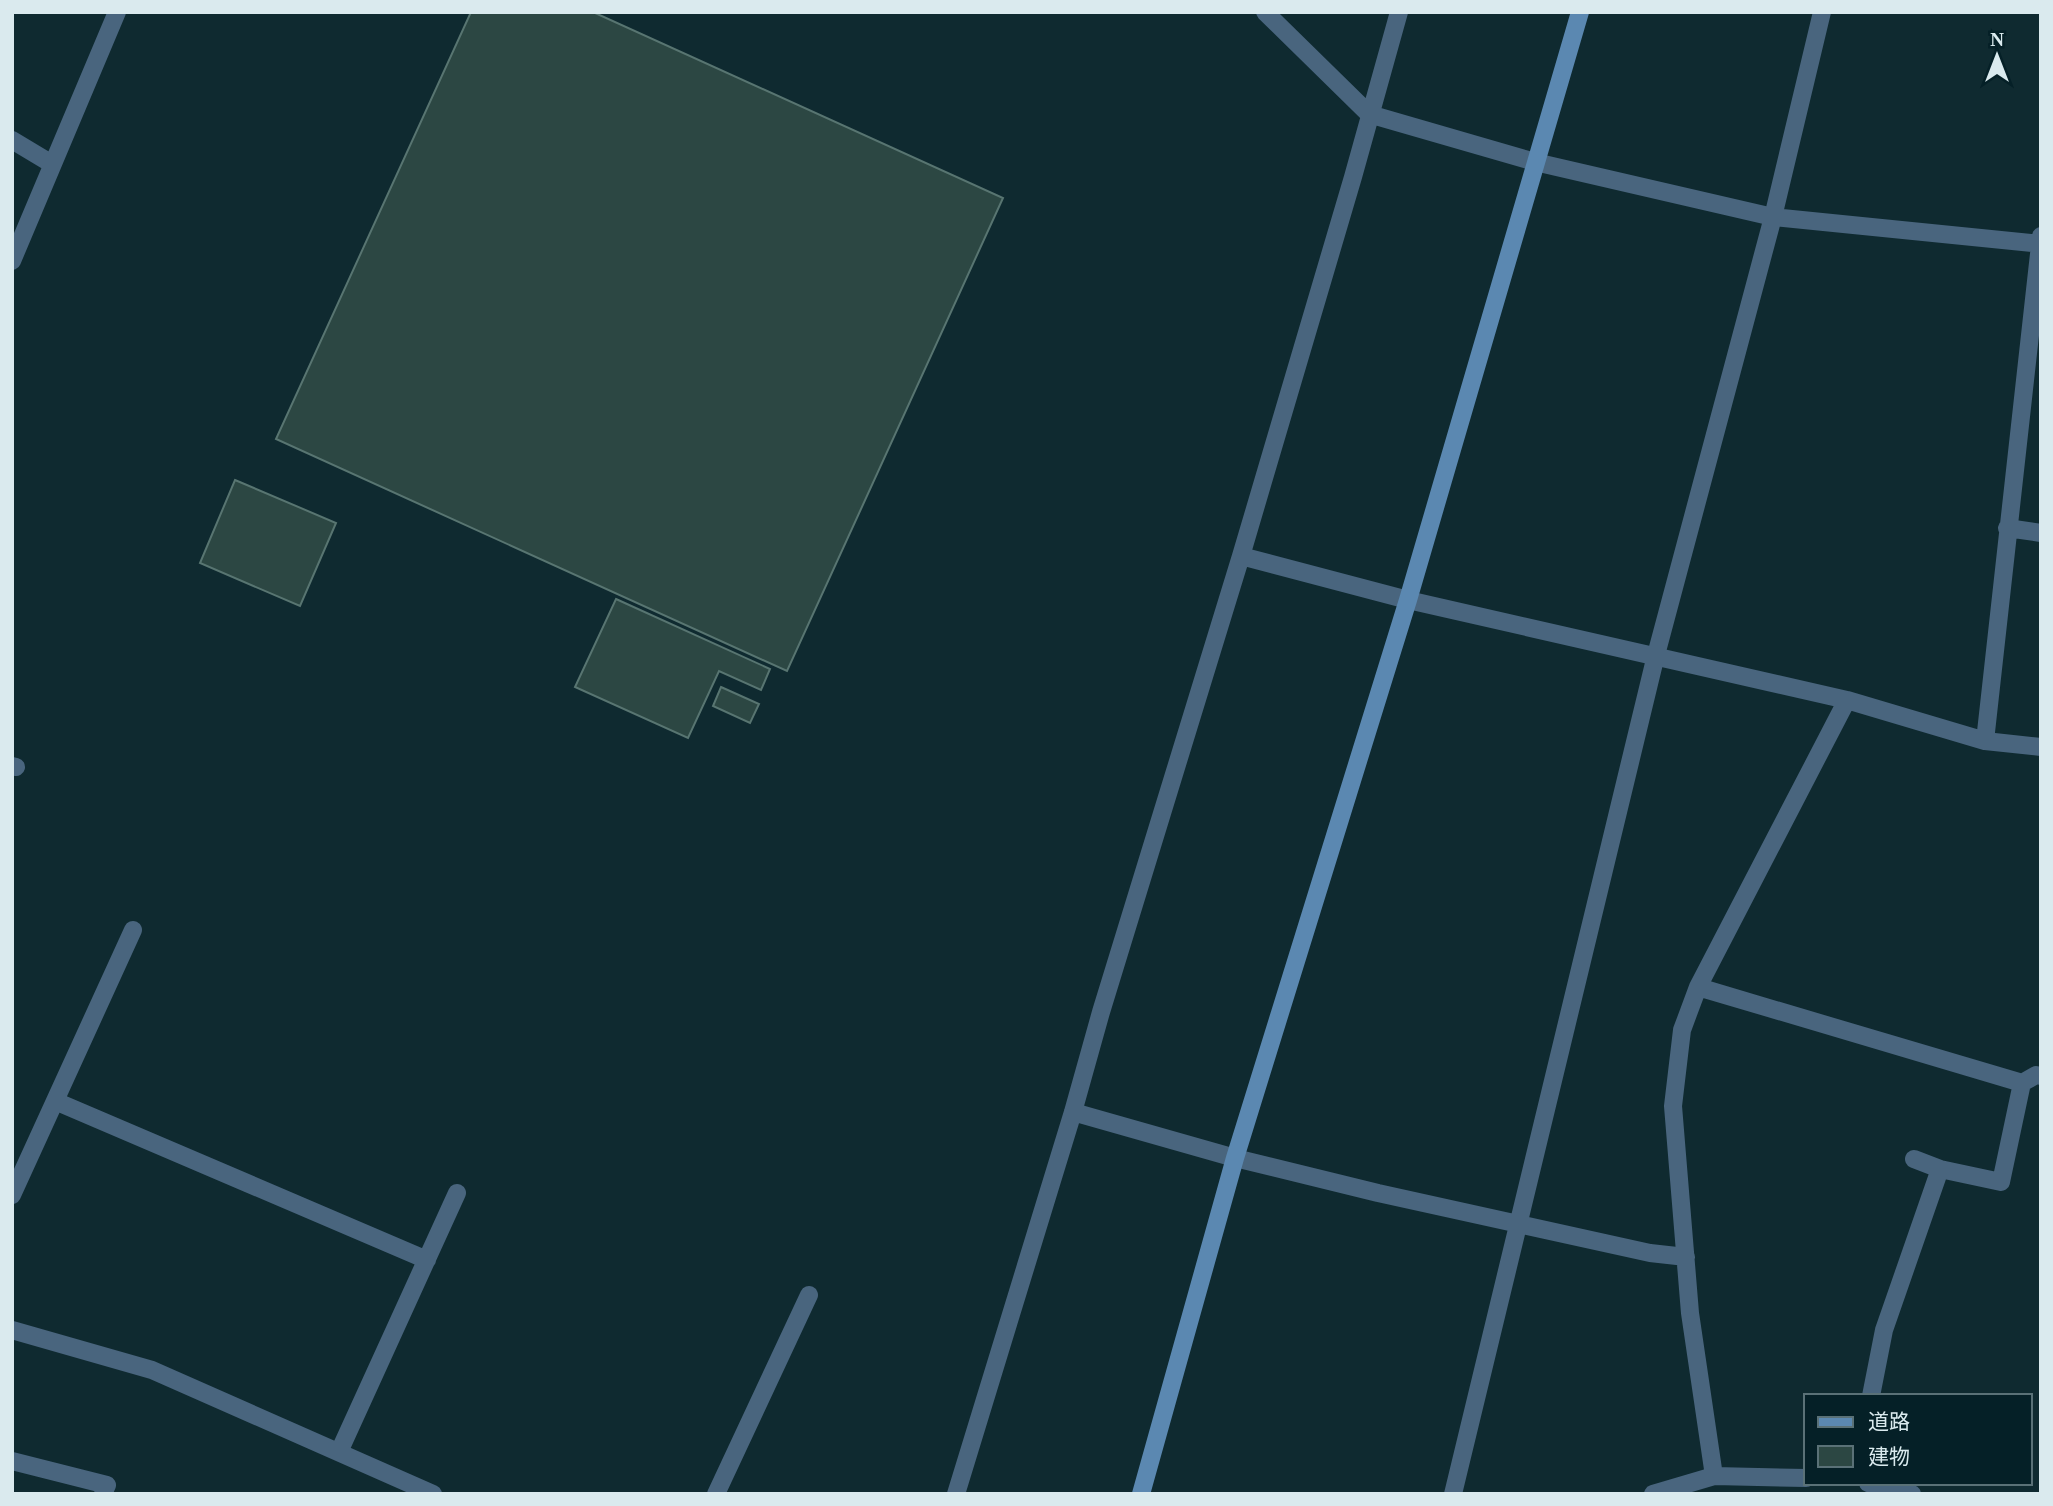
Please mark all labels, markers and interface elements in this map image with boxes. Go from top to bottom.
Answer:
north arrow [1962,21,2032,91]
text: N [1990,29,2004,50]
legend [1804,1394,2032,1485]
text: 道路 [1868,1410,1910,1434]
text: 建物 [1868,1445,1910,1469]

